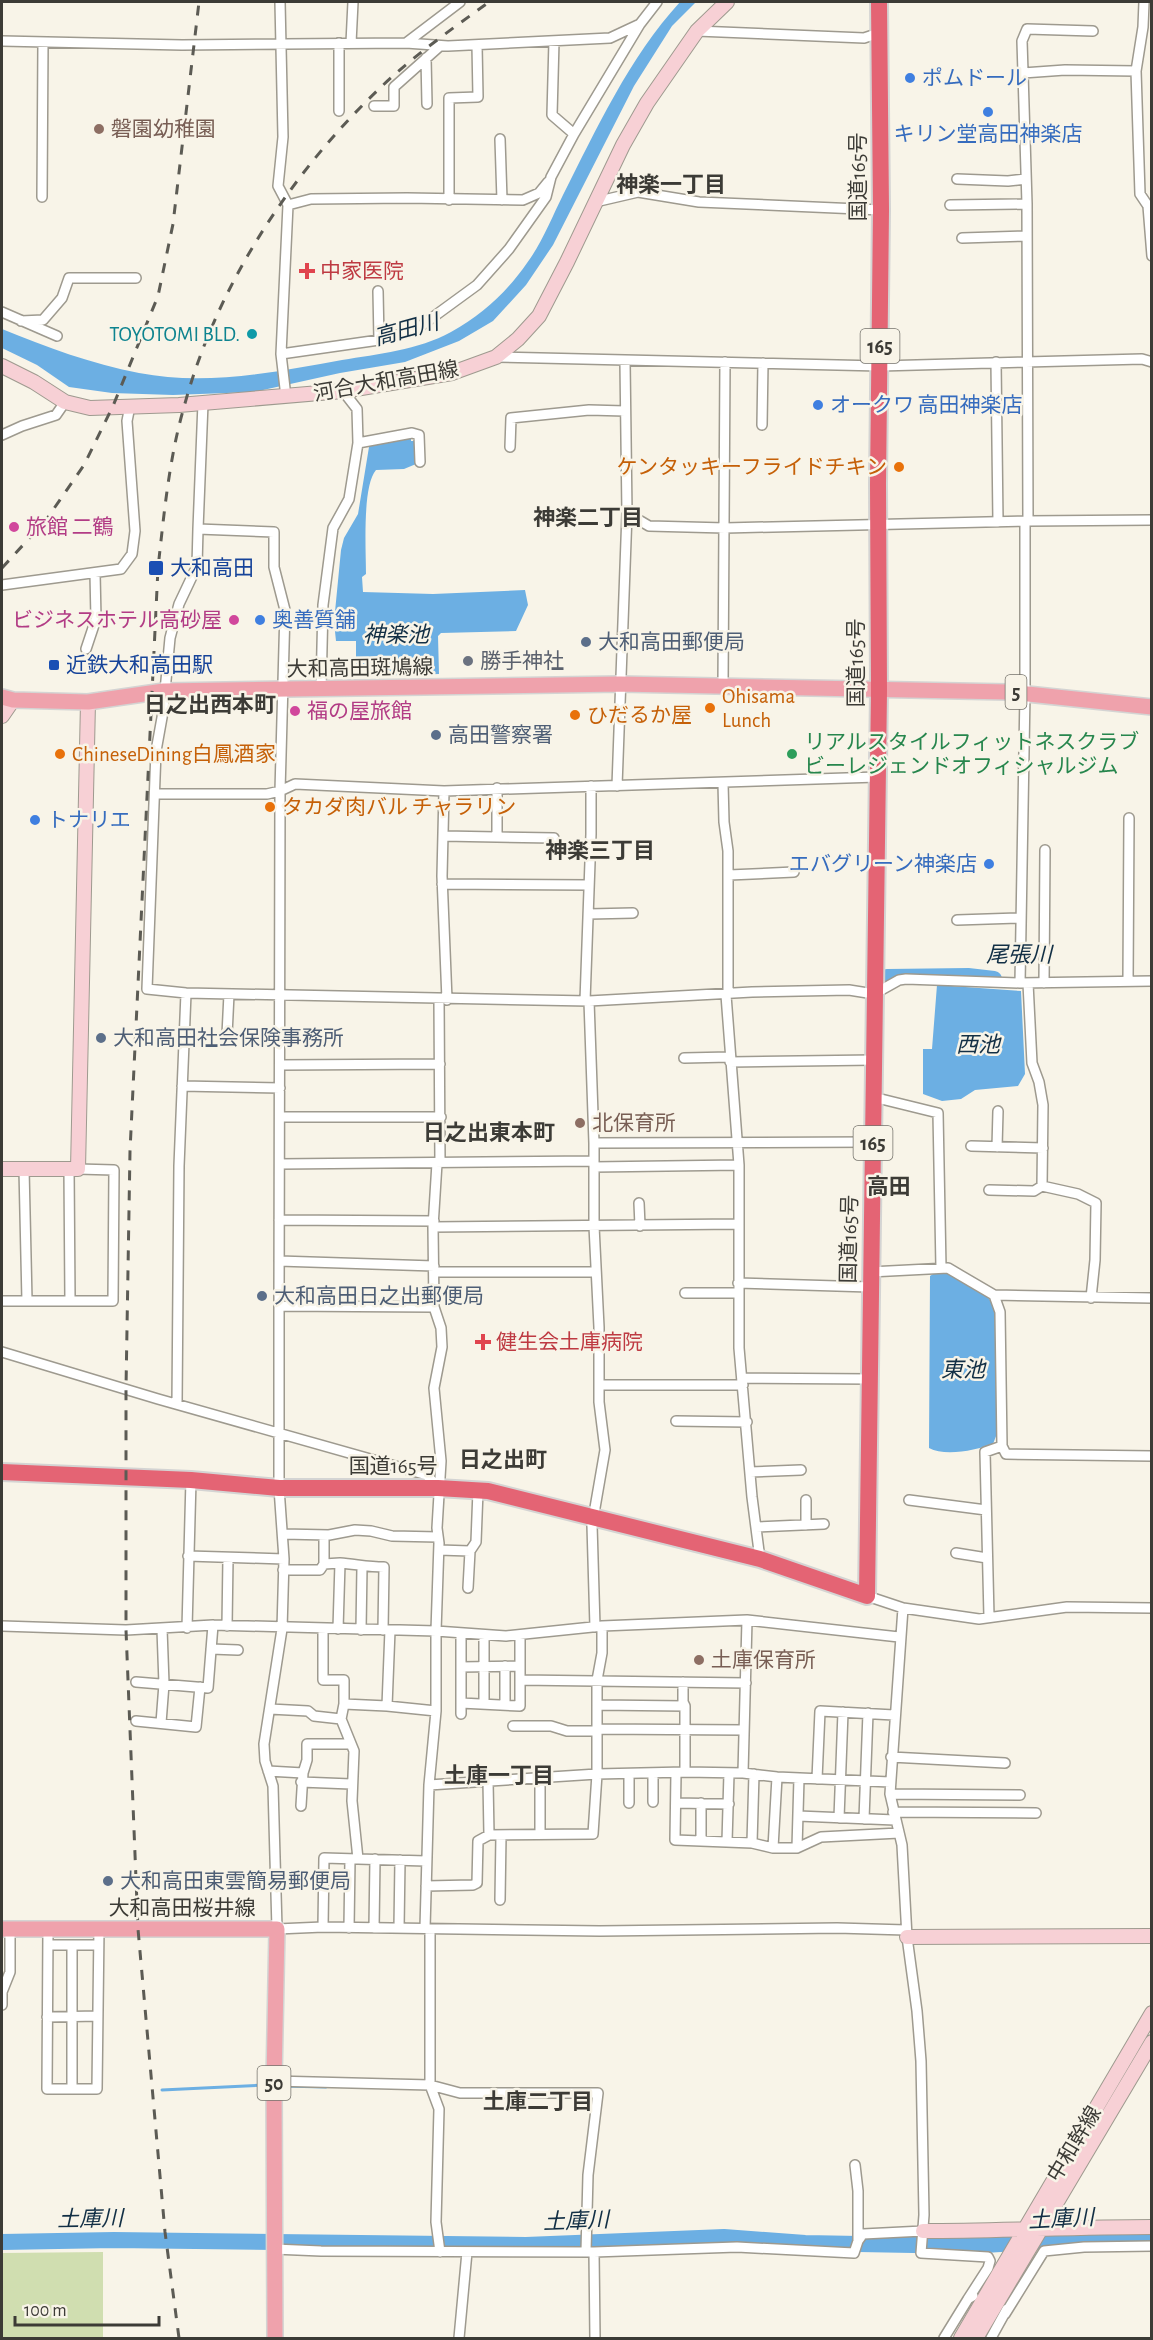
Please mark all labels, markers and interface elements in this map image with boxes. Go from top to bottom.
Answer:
place label: ポムドール [922,67,1027,89]
marker: ポムドール [903,71,917,85]
marker: キリン堂高田神楽店 [981,105,995,119]
place label: 磐園幼稚園 [111,118,216,140]
marker: 磐園幼稚園 [92,122,106,136]
place label: キリン堂高田神楽店 [894,123,1083,145]
street label: 国道165号 [847,133,869,221]
district label: 神楽一丁目 [616,173,726,196]
place label: 中家医院 [320,260,404,282]
marker: 中家医院 [298,262,316,280]
water label: 高田川 [371,309,443,349]
place label: TOYOTOMI BLD. [109,324,240,345]
marker: TOYOTOMI BLD. [245,327,259,341]
road number: 165 [860,329,900,363]
street label: 河合大和高田線 [312,357,460,405]
place label: オークワ 高田神楽店 [830,394,1022,416]
marker: オークワ 高田神楽店 [811,398,825,412]
place label: ケンタッキーフライドチキン [617,456,887,478]
marker: ケンタッキーフライドチキン [892,460,906,474]
district label: 神楽二丁目 [533,506,643,529]
place label: 旅館 二鶴 [26,516,113,538]
marker: 旅館 二鶴 [7,520,21,534]
place label: 大和高田 [170,557,254,579]
marker: 大和高田 [147,559,165,577]
place label: ビジネスホテル高砂屋 [12,609,222,631]
place label: 奥善質舗 [272,609,356,631]
marker: ビジネスホテル高砂屋 [227,613,241,627]
marker: 奥善質舗 [253,613,267,627]
street label: 国道165号 [845,619,867,707]
water label: 神楽池 [363,623,431,646]
place label: 大和高田郵便局 [598,631,745,653]
marker: 大和高田郵便局 [579,635,593,649]
place label: 勝手神社 [480,650,564,672]
place label: 近鉄大和高田駅 [66,654,213,676]
marker: 勝手神社 [461,654,475,668]
street label: 大和高田斑鳩線 [286,656,434,680]
marker: 近鉄大和高田駅 [47,658,61,672]
road number: 5 [1006,675,1026,709]
place label: Ohisama Lunch [722,686,795,731]
district label: 日之出西本町 [144,693,276,716]
place label: 福の屋旅館 [307,700,412,722]
marker: Ohisama Lunch [703,701,717,715]
marker: 福の屋旅館 [288,704,302,718]
place label: ひだるか屋 [587,705,692,726]
marker: ひだるか屋 [568,708,582,722]
place label: 高田警察署 [448,724,553,746]
marker: 高田警察署 [429,728,443,742]
place label: リアルスタイルフィットネスクラブ ビーレジェンドオフィシャルジム [804,730,1139,777]
place label: ChineseDining白鳳酒家 [72,743,276,765]
marker: ChineseDining白鳳酒家 [53,747,67,761]
marker: リアルスタイルフィットネスクラブ ビーレジェンドオフィシャルジム [785,747,799,761]
place label: タカダ肉バル チャラリン [282,796,516,818]
marker: タカダ肉バル チャラリン [263,800,277,814]
place label: トナリエ [47,810,131,831]
marker: トナリエ [28,813,42,827]
district label: 神楽三丁目 [545,839,655,862]
place label: エバグリーン神楽店 [789,853,977,875]
marker: エバグリーン神楽店 [982,857,996,871]
water label: 尾張川 [986,944,1054,966]
place label: 大和高田社会保険事務所 [113,1027,344,1049]
marker: 大和高田社会保険事務所 [94,1031,108,1045]
water label: 西池 [956,1033,1002,1056]
place label: 北保育所 [592,1112,676,1134]
marker: 北保育所 [573,1116,587,1130]
district label: 日之出東本町 [423,1121,555,1144]
road number: 165 [854,1126,892,1160]
district label: 高田 [867,1175,911,1198]
street label: 国道165号 [837,1194,861,1284]
place label: 大和高田日之出郵便局 [274,1285,484,1307]
marker: 大和高田日之出郵便局 [255,1289,269,1303]
place label: 健生会土庫病院 [496,1331,643,1353]
marker: 健生会土庫病院 [474,1333,492,1351]
water label: 東池 [941,1358,987,1381]
district label: 日之出町 [459,1448,547,1471]
street label: 国道165号 [349,1455,437,1477]
place label: 土庫保育所 [711,1649,816,1671]
marker: 土庫保育所 [692,1653,706,1667]
district label: 土庫一丁目 [444,1764,554,1787]
place label: 大和高田東雲簡易郵便局 [120,1870,351,1892]
marker: 大和高田東雲簡易郵便局 [101,1874,115,1888]
street label: 大和高田桜井線 [109,1897,256,1919]
road number: 50 [258,2066,290,2100]
district label: 土庫二丁目 [483,2090,593,2113]
street label: 中和幹線 [1043,2102,1105,2186]
water label: 土庫川 [1027,2205,1097,2232]
water label: 土庫川 [57,2206,125,2231]
water label: 土庫川 [543,2208,611,2233]
scale bar [15,2289,159,2327]
text: 100 m [24,2302,67,2320]

